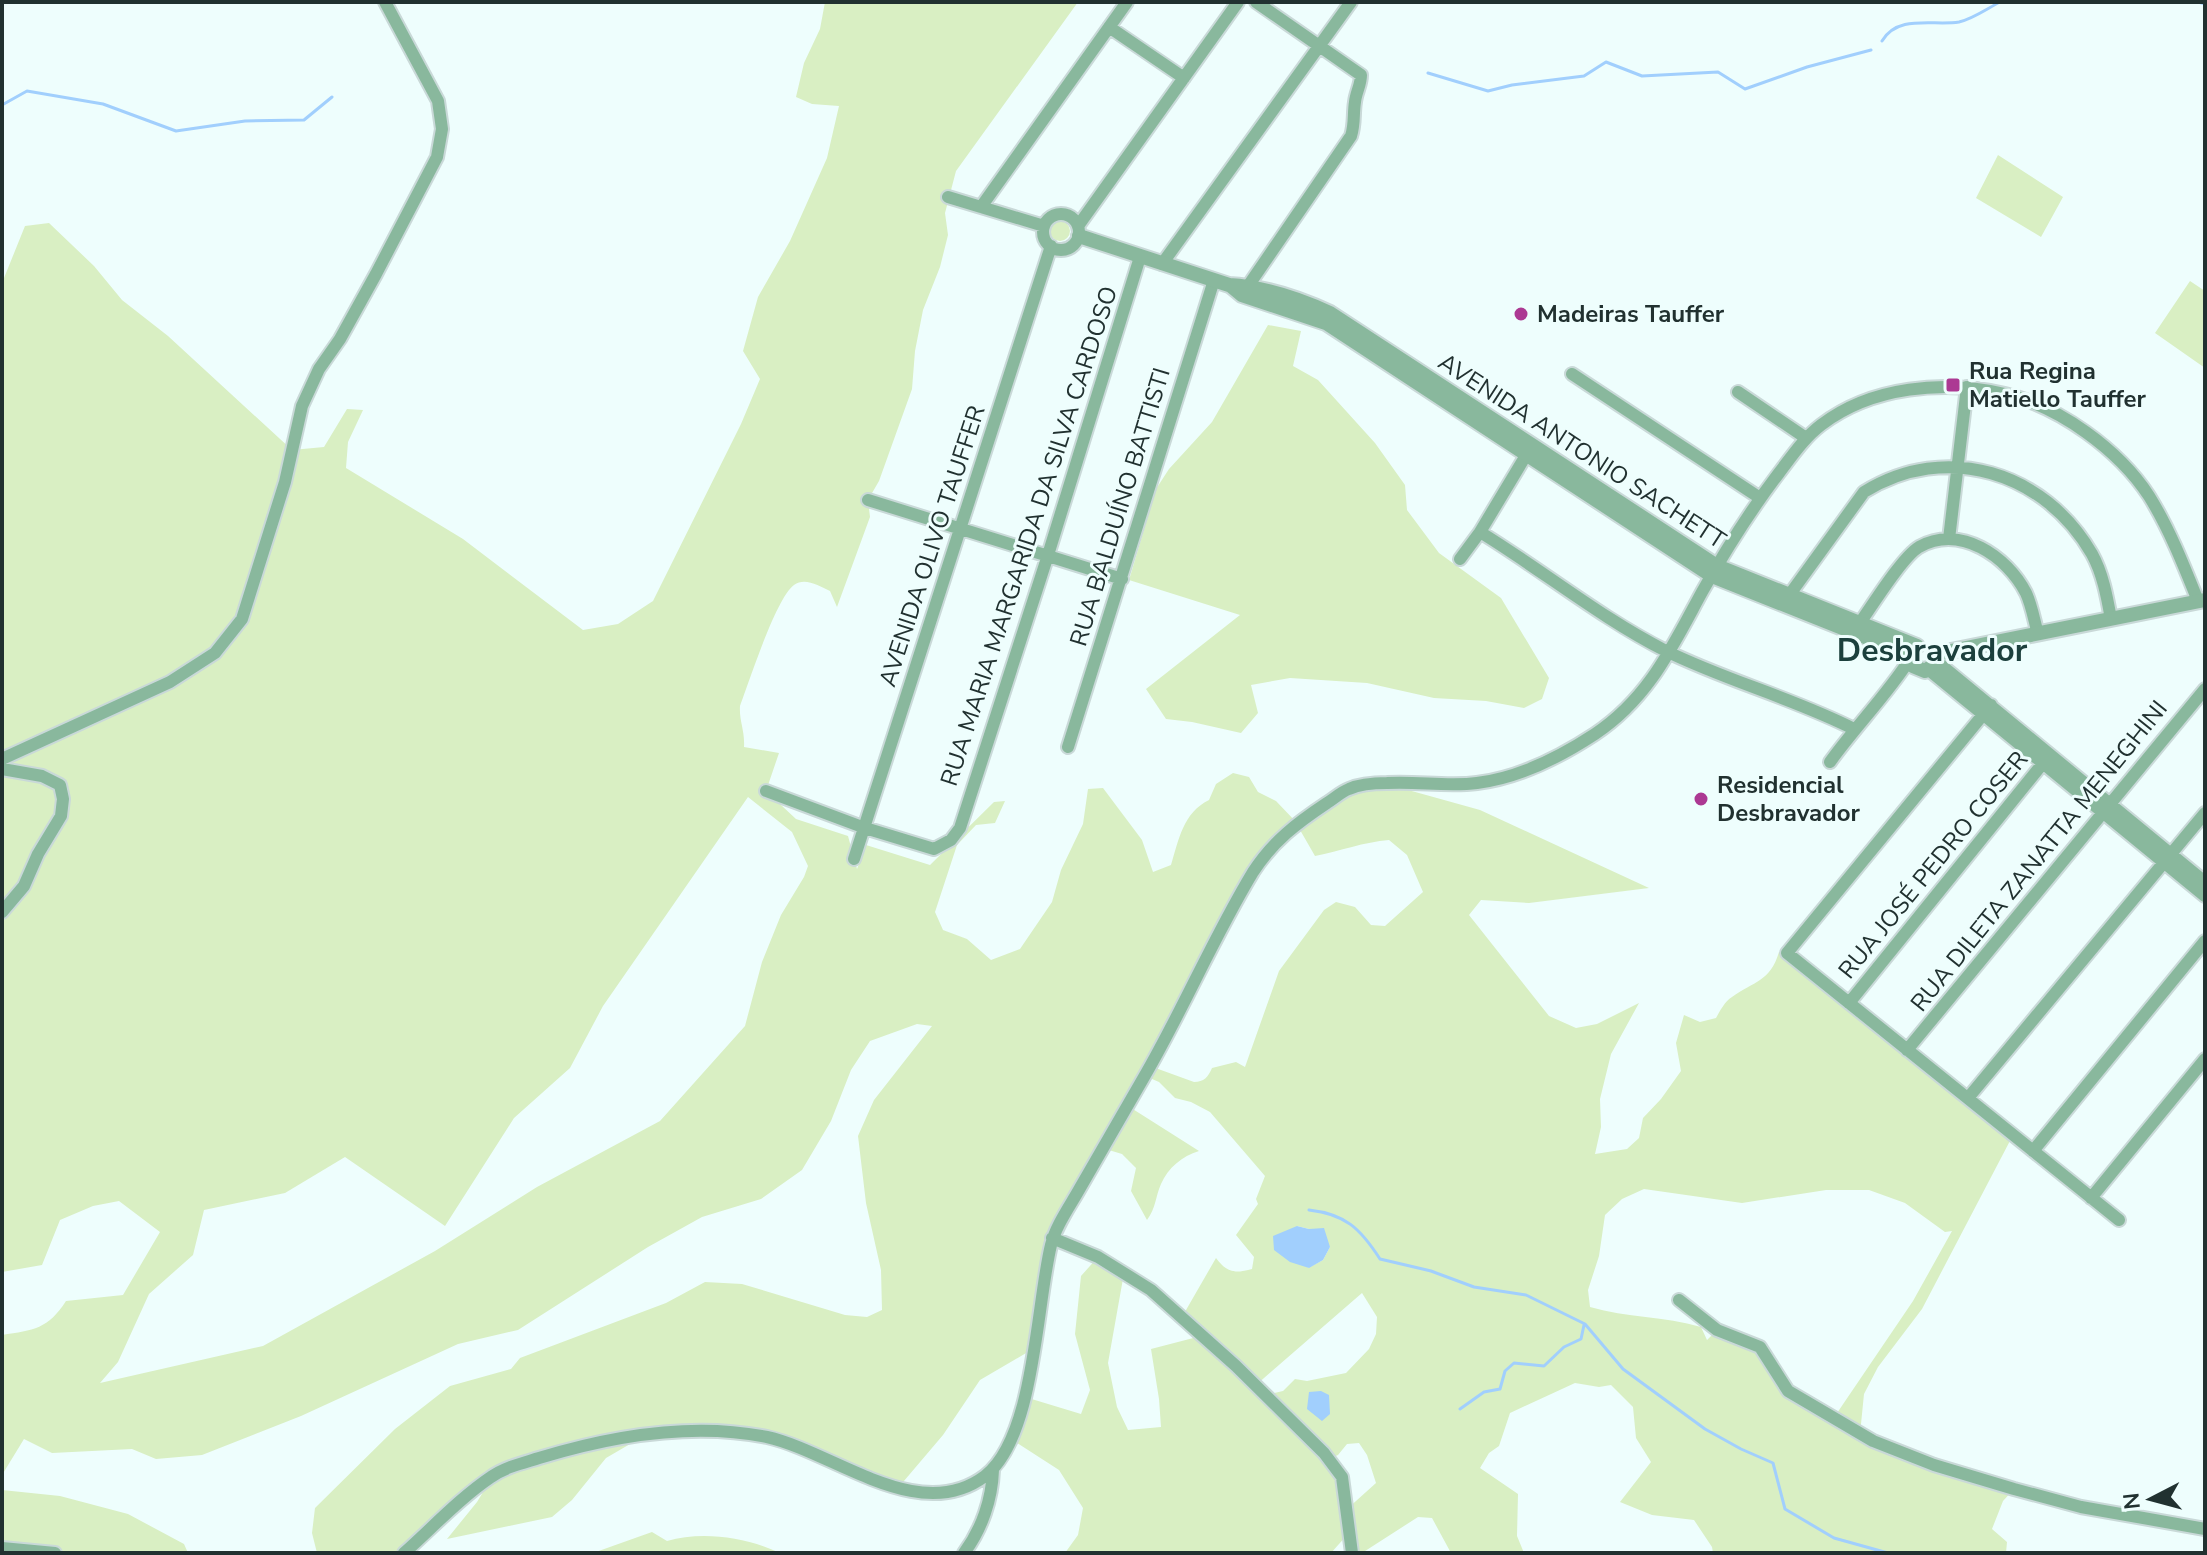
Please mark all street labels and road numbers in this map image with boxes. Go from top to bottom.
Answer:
street label: RUA MARIA MARGARIDA DA SILVA CARDOSO [933,282,1125,790]
street label: AVENIDA ANTONIO SACHETT [1432,346,1732,556]
street label: RUA BALDUÍNO BATTISTI [1062,364,1178,650]
street label: AVENIDA OLIVO TAUFFER [871,401,993,691]
street label: RUA DILETA ZANATTA MENEGHINI [1903,694,2175,1018]
street label: RUA JOSÉ PEDRO COSER [1831,744,2035,986]

